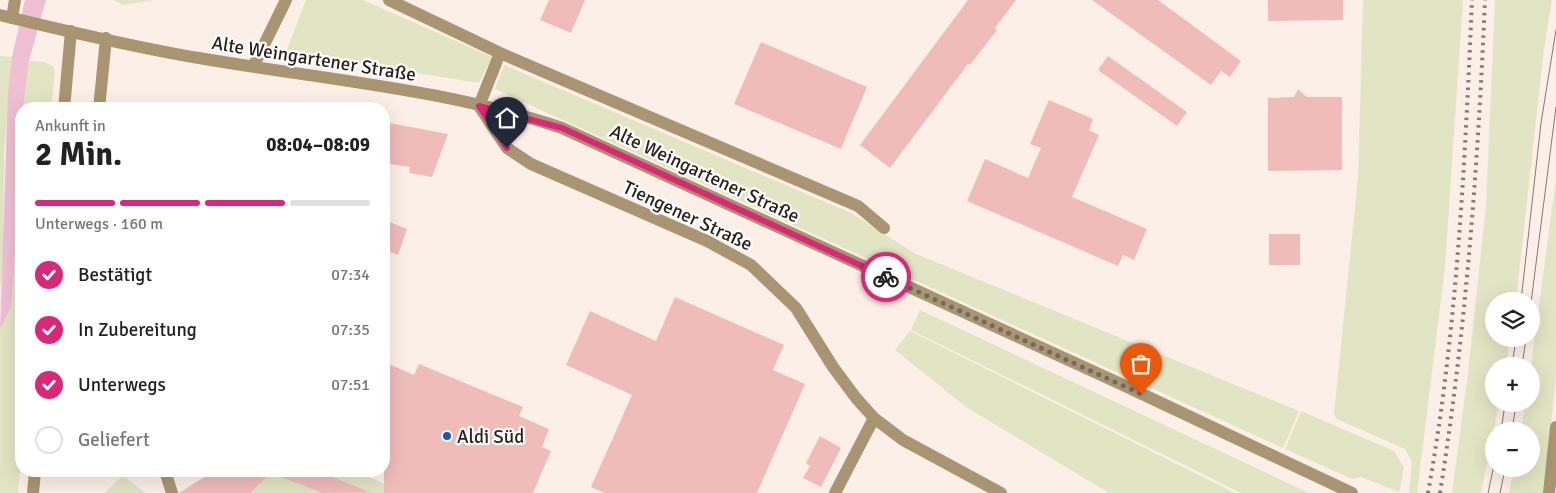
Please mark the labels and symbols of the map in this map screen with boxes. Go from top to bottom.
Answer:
street label: Alte Weingartener Straße [210,31,418,87]
pin [486,97,528,148]
street label: Alte Weingartener Straße [606,119,803,228]
street label: Tiengener Straße [619,175,756,256]
courier [861,252,911,302]
pin [1120,343,1162,394]
place label: Aldi Süd [457,425,524,449]
marker: Aldi Süd [441,430,453,442]

